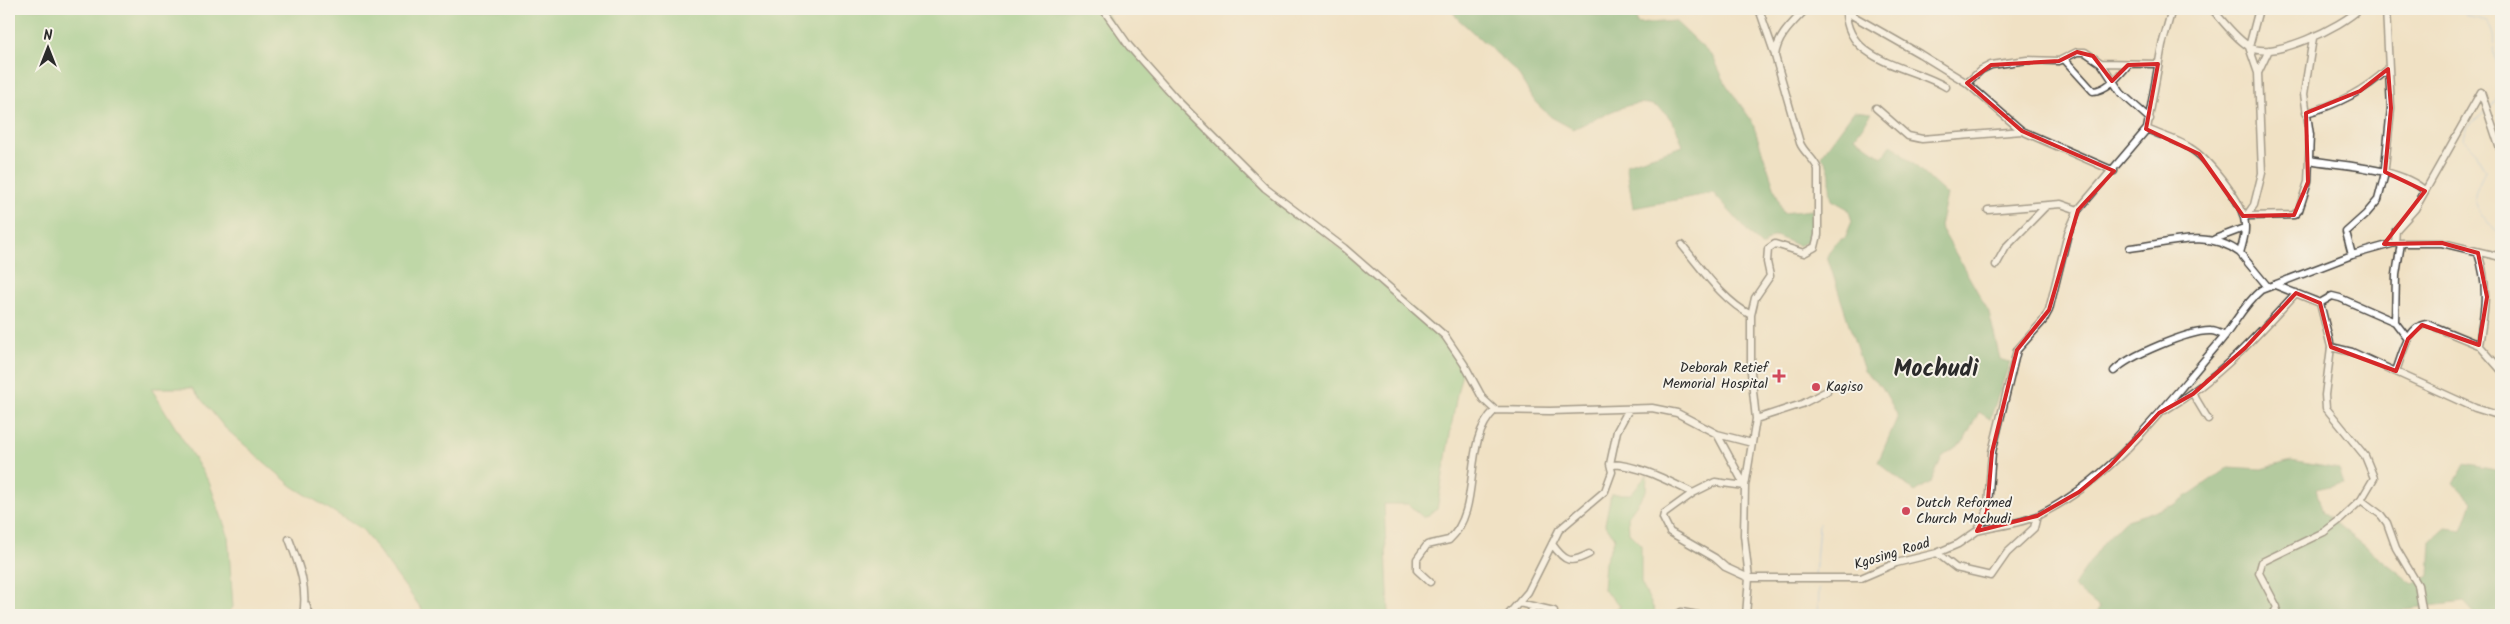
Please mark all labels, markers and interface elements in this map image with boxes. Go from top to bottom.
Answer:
north arrow [22,22,72,72]
text: N [44,25,53,47]
district label: Mochudi [1893,350,1979,389]
place label: Deborah Retief Memorial Hospital [1662,357,1770,395]
marker: Deborah Retief Memorial Hospital [1772,369,1786,383]
place label: Kagiso [1826,376,1863,398]
marker: Kagiso [1810,381,1822,393]
place label: Dutch Reformed Church Mochudi [1916,492,2013,530]
marker: Dutch Reformed Church Mochudi [1900,505,1912,517]
street label: Kgosing Road [1851,532,1934,576]

